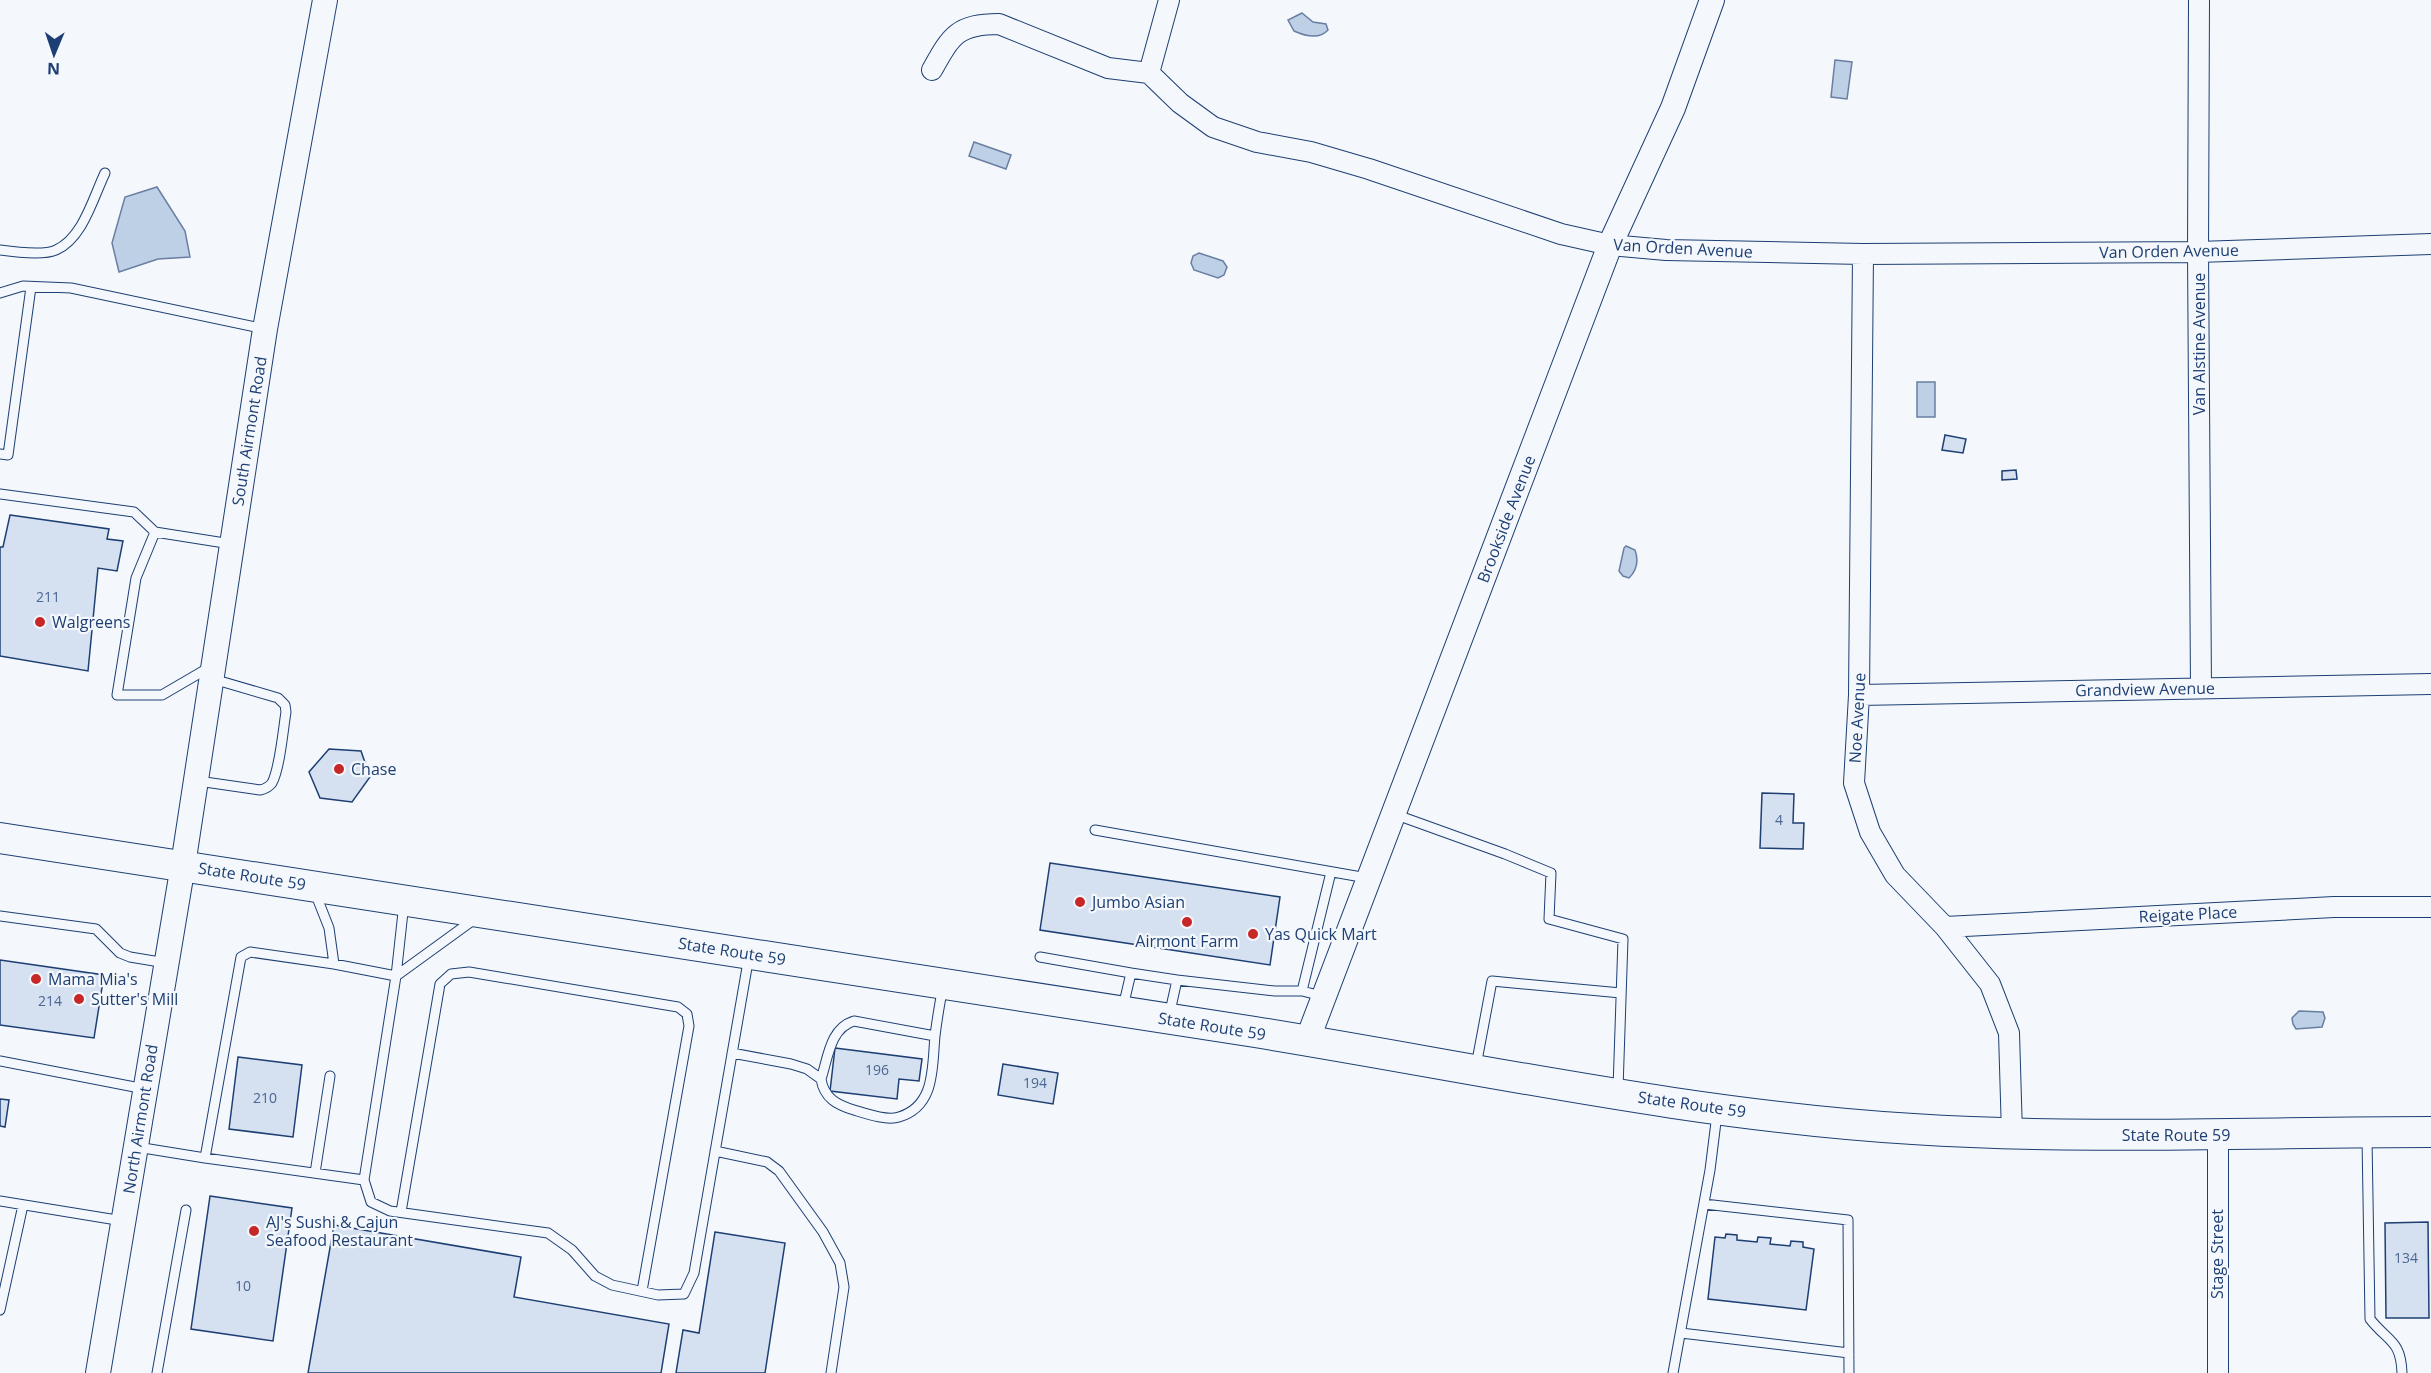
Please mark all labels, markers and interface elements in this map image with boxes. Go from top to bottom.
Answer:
north arrow [24,24,84,84]
text: N [47,58,60,80]
street label: Van Orden Avenue [1613,233,1753,263]
street label: Van Orden Avenue [2099,239,2239,263]
street label: Van Alstine Avenue [2188,273,2210,415]
street label: South Airmont Road [226,355,272,507]
street label: Brookside Avenue [1472,452,1540,586]
house number: 211 [36,587,60,606]
place label: Walgreens [52,611,130,633]
marker: Walgreens [33,615,47,629]
street label: Noe Avenue [1844,672,1870,764]
street label: Grandview Avenue [2075,677,2215,701]
place label: Chase [351,758,396,780]
marker: Chase [332,762,346,776]
house number: 4 [1775,810,1783,829]
street label: State Route 59 [197,857,307,895]
place label: Jumbo Asian [1090,891,1185,913]
marker: Jumbo Asian [1073,895,1087,909]
street label: Reigate Place [2138,900,2238,928]
marker: Airmont Farm [1180,915,1194,929]
place label: Yas Quick Mart [1265,923,1377,945]
marker: Yas Quick Mart [1246,927,1260,941]
place label: Airmont Farm [1135,930,1239,952]
street label: State Route 59 [677,932,787,970]
place label: Mama Mia's [48,968,138,990]
marker: Mama Mia's [29,972,43,986]
place label: Sutter's Mill [91,988,178,1010]
house number: 214 [38,991,62,1010]
marker: Sutter's Mill [72,992,86,1006]
street label: State Route 59 [1157,1007,1267,1045]
street label: North Airmont Road [117,1043,163,1195]
house number: 196 [865,1060,889,1079]
house number: 194 [1023,1073,1047,1092]
street label: State Route 59 [1637,1086,1747,1122]
house number: 210 [253,1088,277,1107]
street label: State Route 59 [2122,1124,2230,1146]
street label: Stage Street [2206,1209,2228,1299]
place label: AJ's Sushi & Cajun Seafood Restaurant [266,1211,413,1251]
marker: AJ's Sushi & Cajun Seafood Restaurant [247,1224,261,1238]
house number: 134 [2394,1248,2418,1267]
house number: 10 [235,1276,251,1295]

